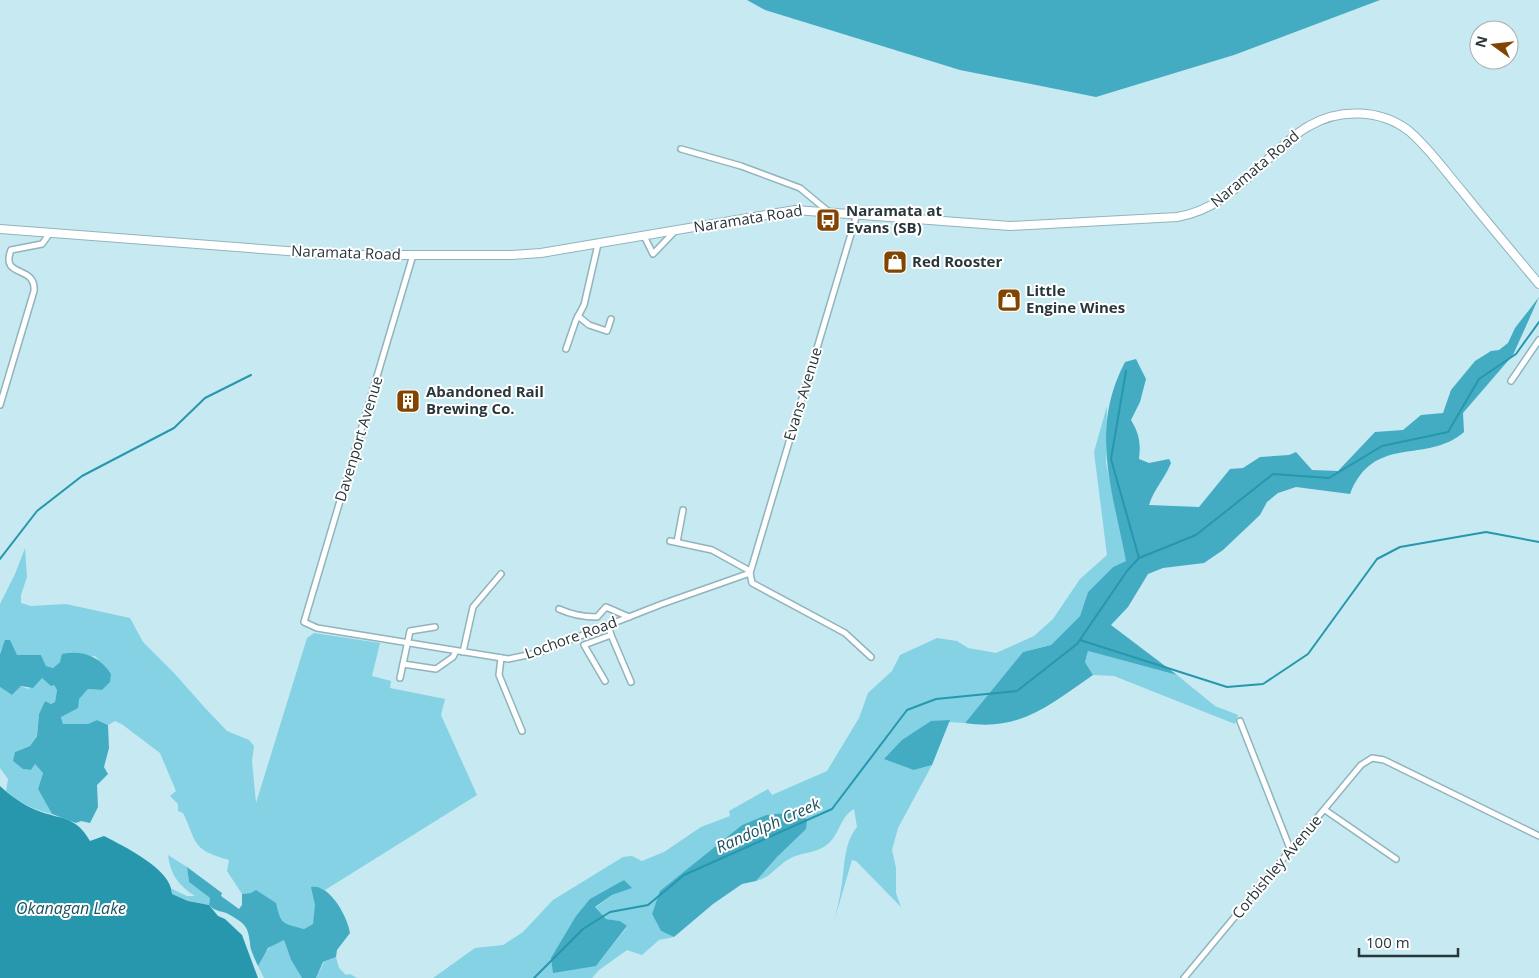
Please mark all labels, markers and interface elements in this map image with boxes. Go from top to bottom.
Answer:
north arrow [1469,20,1519,70]
text: N [1470,34,1492,49]
street label: Naramata Road [1206,125,1303,211]
street label: Naramata Road [692,200,804,236]
place label: Naramata at Evans (SB) [846,200,942,237]
bus stop icon: Naramata at Evans (SB) [815,207,841,233]
street label: Naramata Road [291,240,401,264]
shop icon: Red Rooster [882,249,908,275]
place label: Red Rooster [912,251,1002,271]
place label: Little Engine Wines [1026,280,1125,317]
shop icon: Little Engine Wines [996,287,1022,313]
street label: Evans Avenue [778,345,826,443]
street label: Davenport Avenue [329,374,387,504]
place label: Abandoned Rail Brewing Co. [426,381,544,418]
building icon: Abandoned Rail Brewing Co. [395,388,421,414]
street label: Lochore Road [522,611,619,663]
water label: Randolph Creek [712,792,825,858]
street label: Corbishley Avenue [1227,810,1326,922]
water label: Okanagan Lake [16,897,126,919]
scale bar [1359,926,1458,958]
text: 100 m [1366,932,1410,952]

